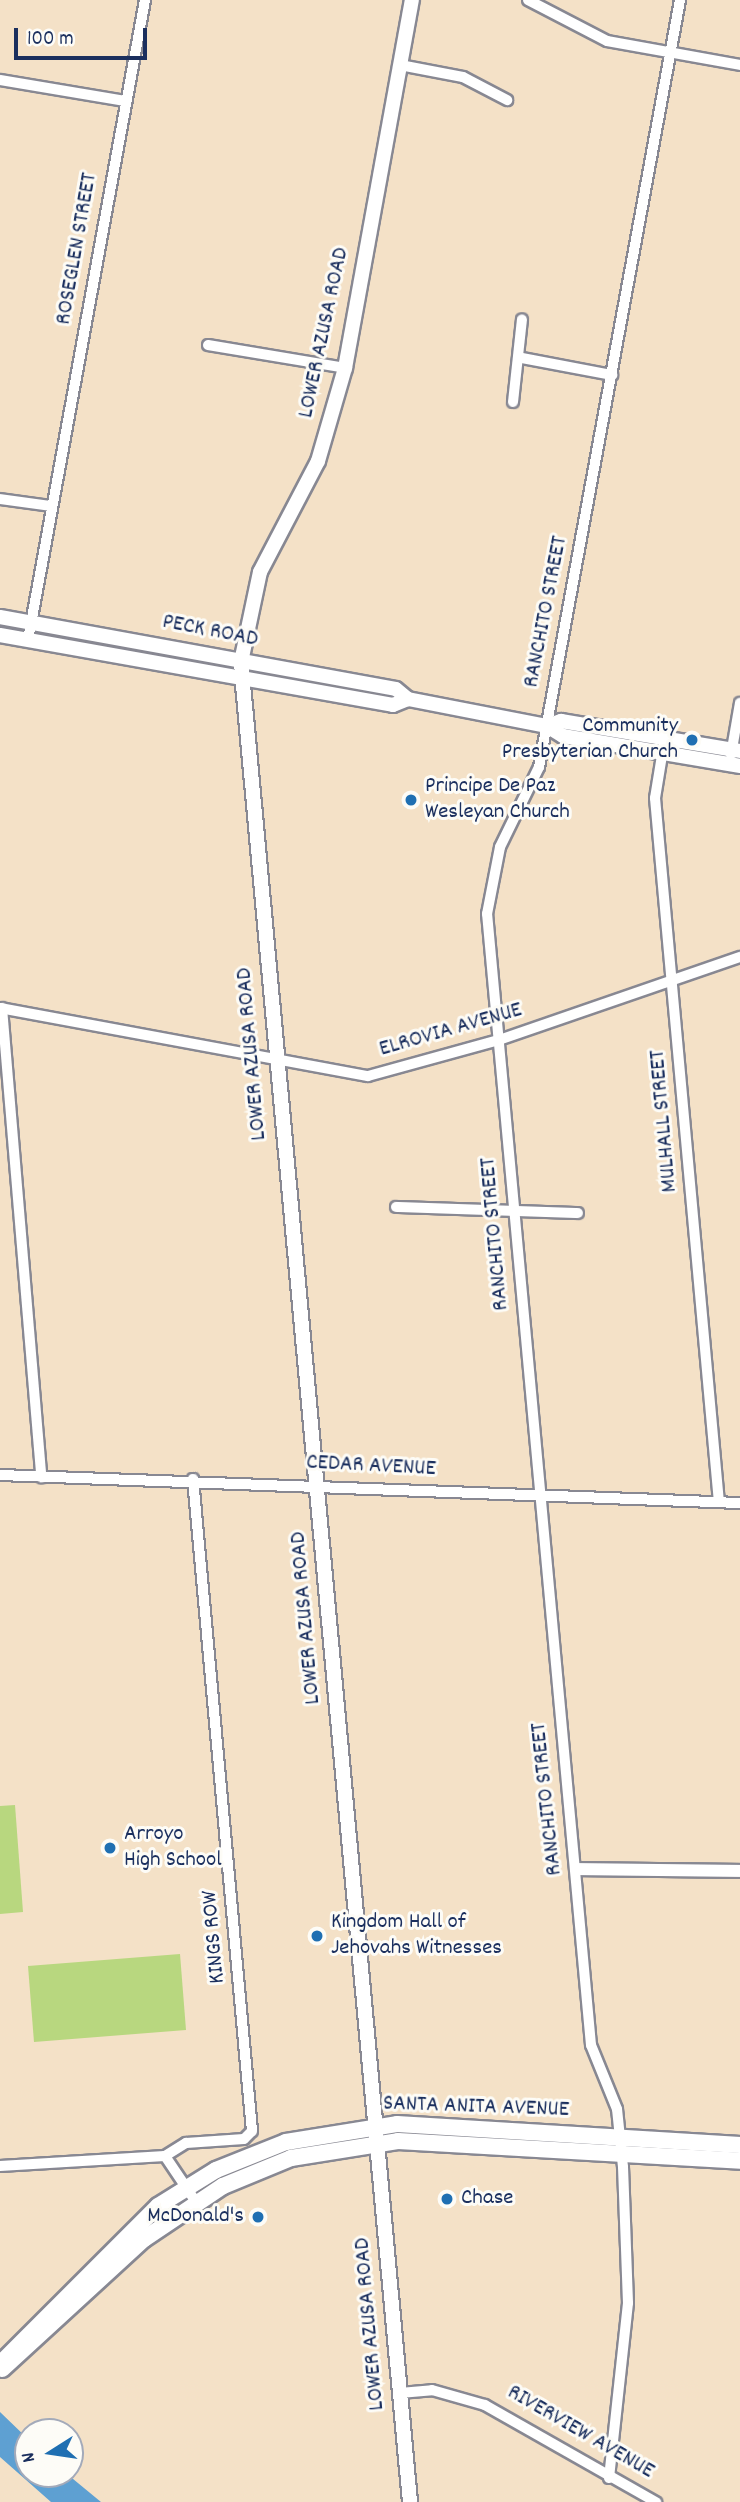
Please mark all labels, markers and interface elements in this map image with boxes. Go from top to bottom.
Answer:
scale bar [18,14,150,58]
text: 100 m [27,25,74,55]
street label: ROSEGLEN STREET [51,171,105,327]
street label: LOWER AZUSA ROAD [293,245,357,421]
street label: RANCHITO STREET [519,534,575,690]
street label: PECK ROAD [160,609,260,655]
place label: Community Presbyterian Church [502,713,678,767]
marker: Community Presbyterian Church [684,732,700,748]
place label: Principe De Paz Wesleyan Church [425,773,570,827]
marker: Principe De Paz Wesleyan Church [403,792,419,808]
street label: LOWER AZUSA ROAD [232,966,274,1142]
street label: ELROVIA AVENUE [376,997,526,1065]
street label: MULHALL STREET [645,1049,685,1193]
street label: RANCHITO STREET [476,1156,516,1312]
street label: CEDAR AVENUE [306,1450,436,1484]
street label: LOWER AZUSA ROAD [286,1530,328,1706]
street label: RANCHITO STREET [526,1721,570,1877]
place label: Arroyo High School [124,1821,222,1875]
marker: Arroyo High School [102,1840,118,1856]
street label: KINGS ROW [197,1889,233,1985]
place label: Kingdom Hall of Jehovahs Witnesses [331,1909,502,1963]
marker: Kingdom Hall of Jehovahs Witnesses [309,1928,325,1944]
street label: SANTA ANITA AVENUE [383,2091,569,2125]
place label: Chase [461,2185,513,2213]
marker: Chase [439,2191,455,2207]
place label: McDonald's [147,2203,244,2231]
marker: McDonald's [250,2209,266,2225]
street label: LOWER AZUSA ROAD [350,2236,392,2412]
street label: RIVERVIEW AVENUE [502,2380,658,2486]
north arrow [14,2418,84,2488]
text: N [16,2450,44,2464]

